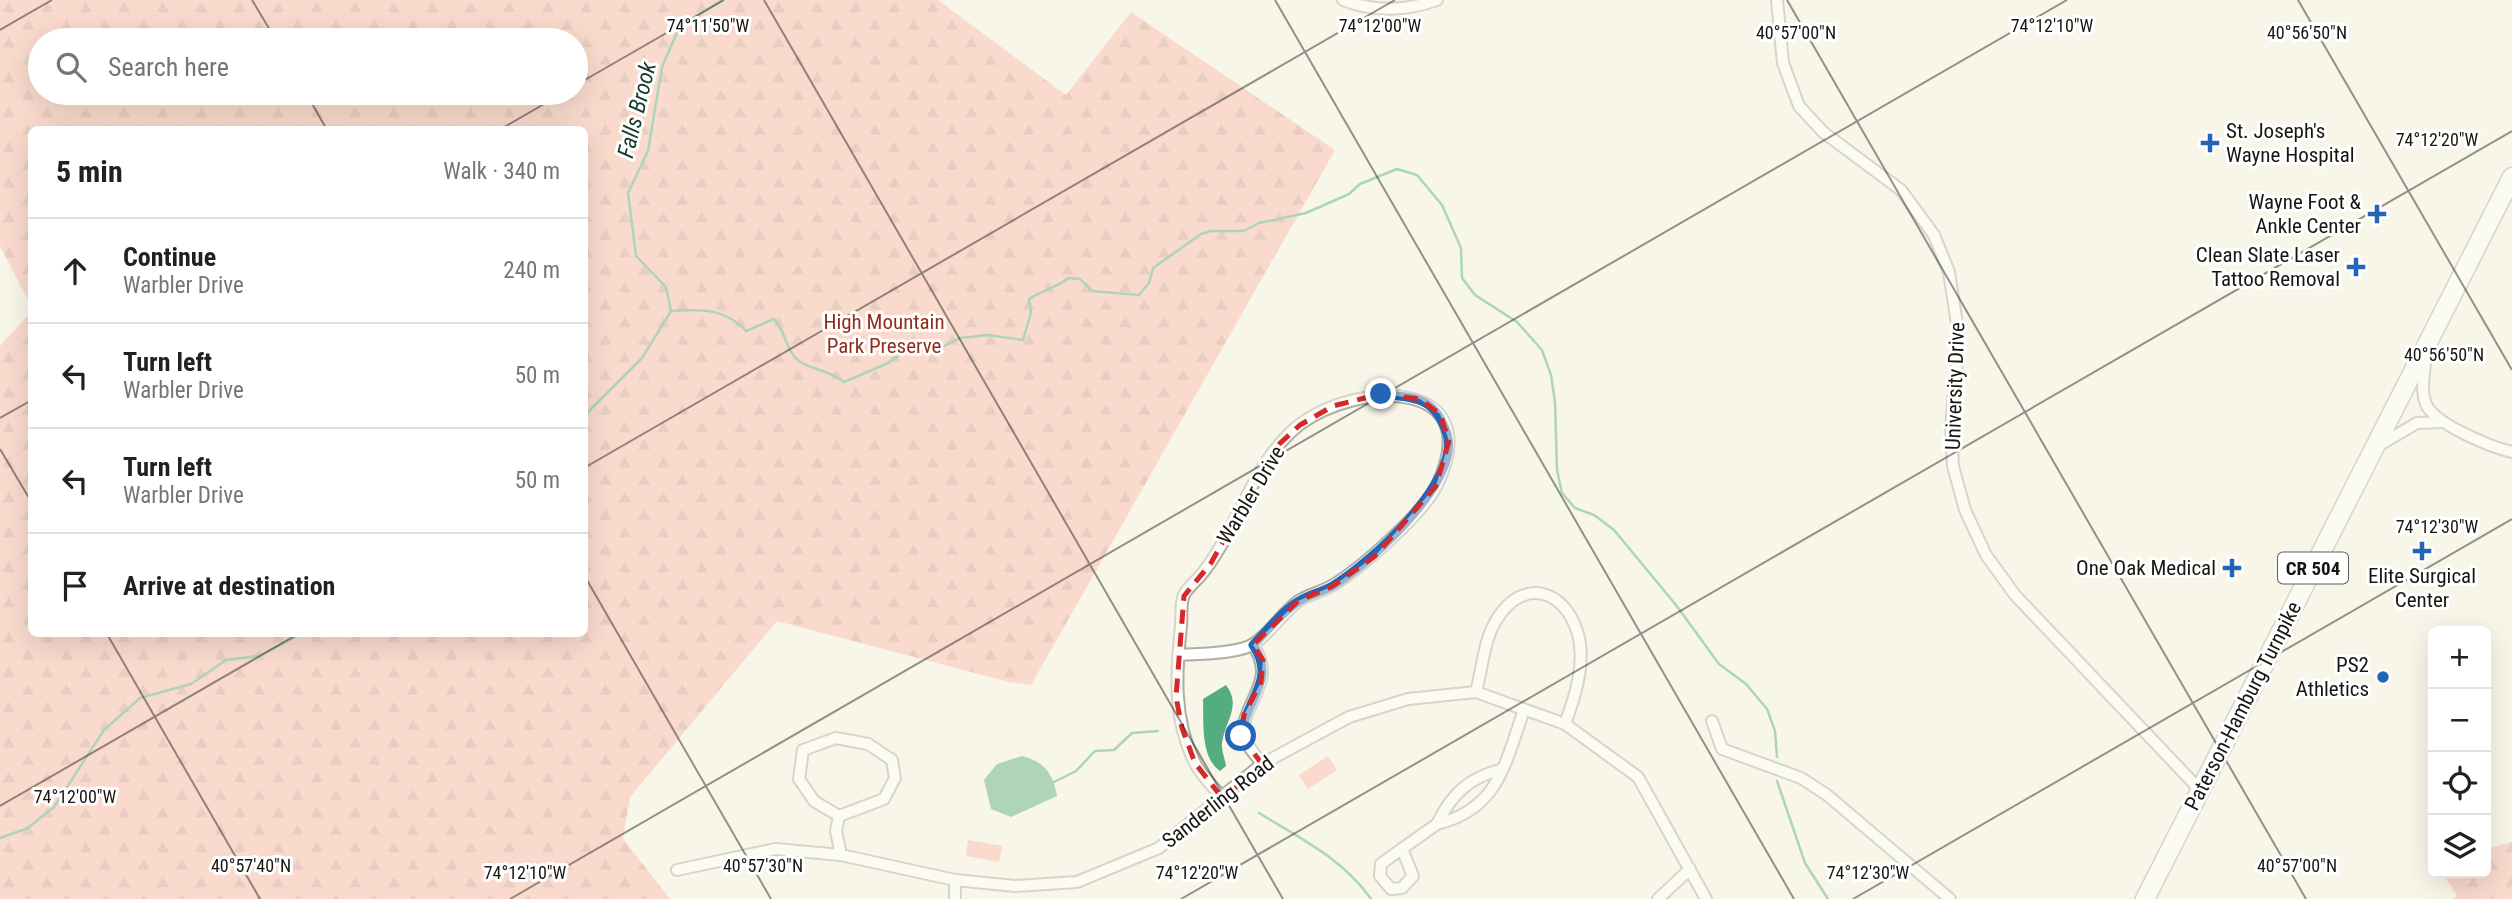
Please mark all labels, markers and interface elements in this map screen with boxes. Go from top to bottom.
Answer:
text: 74°11'50"W [667,15,750,36]
text: 74°12'00"W [1339,15,1422,36]
text: 74°12'10"W [2011,15,2094,36]
text: 40°57'00"N [1756,22,1836,43]
text: 40°56'50"N [2267,22,2347,43]
search box [28,28,588,105]
icon: search [52,48,90,86]
text: Search here [108,52,229,82]
water label: Falls Brook [612,58,662,161]
place label: St. Joseph's Wayne Hospital [2226,119,2355,167]
text: 74°12'20"W [2396,129,2479,150]
marker: St. Joseph's Wayne Hospital [2200,133,2220,153]
text: 5 min [56,154,123,189]
text: Walk · 340 m [443,158,560,185]
place label: Wayne Foot & Ankle Center [2248,190,2362,238]
marker: Wayne Foot & Ankle Center [2367,204,2387,224]
text: Continue [123,242,216,272]
place label: Clean Slate Laser Tattoo Removal [2196,243,2340,291]
icon: ahead [56,252,94,290]
text: 240 m [503,257,560,284]
marker: Clean Slate Laser Tattoo Removal [2346,257,2366,277]
text: Warbler Drive [123,272,244,299]
park label: High Mountain Park Preserve [823,310,945,358]
street label: University Drive [1941,321,1969,450]
text: 40°56'50"N [2404,344,2484,365]
text: Turn left [123,347,212,377]
icon: left [56,357,94,395]
text: 50 m [515,362,560,389]
text: Warbler Drive [123,377,244,404]
route end [1365,378,1396,409]
street label: Warbler Drive [1212,441,1290,548]
text: Turn left [123,452,212,482]
icon: left [56,462,94,500]
text: 50 m [515,467,560,494]
text: Warbler Drive [123,482,244,509]
text: 74°12'30"W [2396,516,2479,537]
marker: Elite Surgical Center [2412,541,2432,561]
road number: CR 504 [2278,552,2348,583]
place label: One Oak Medical [2076,556,2216,580]
marker: One Oak Medical [2222,558,2242,578]
place label: Elite Surgical Center [2368,564,2476,612]
icon: arrive [56,567,94,605]
text: Arrive at destination [123,571,335,601]
street label: Paterson-Hamburg Turnpike [2180,598,2306,814]
map controls [2428,626,2491,878]
button: + [2428,626,2491,689]
place label: PS2 Athletics [2296,653,2369,701]
marker: PS2 Athletics [2375,669,2391,685]
button: − [2428,689,2491,752]
route start [1225,720,1256,751]
street label: Sanderling Road [1157,751,1279,853]
button: locate [2428,752,2491,815]
text: 74°12'00"W [34,786,117,807]
button: layers [2428,815,2491,878]
text: 40°57'40"N [211,855,291,876]
text: 40°57'30"N [723,855,803,876]
text: 40°57'00"N [2257,855,2337,876]
text: 74°12'10"W [484,862,567,883]
text: 74°12'20"W [1156,862,1239,883]
text: 74°12'30"W [1827,862,1910,883]

